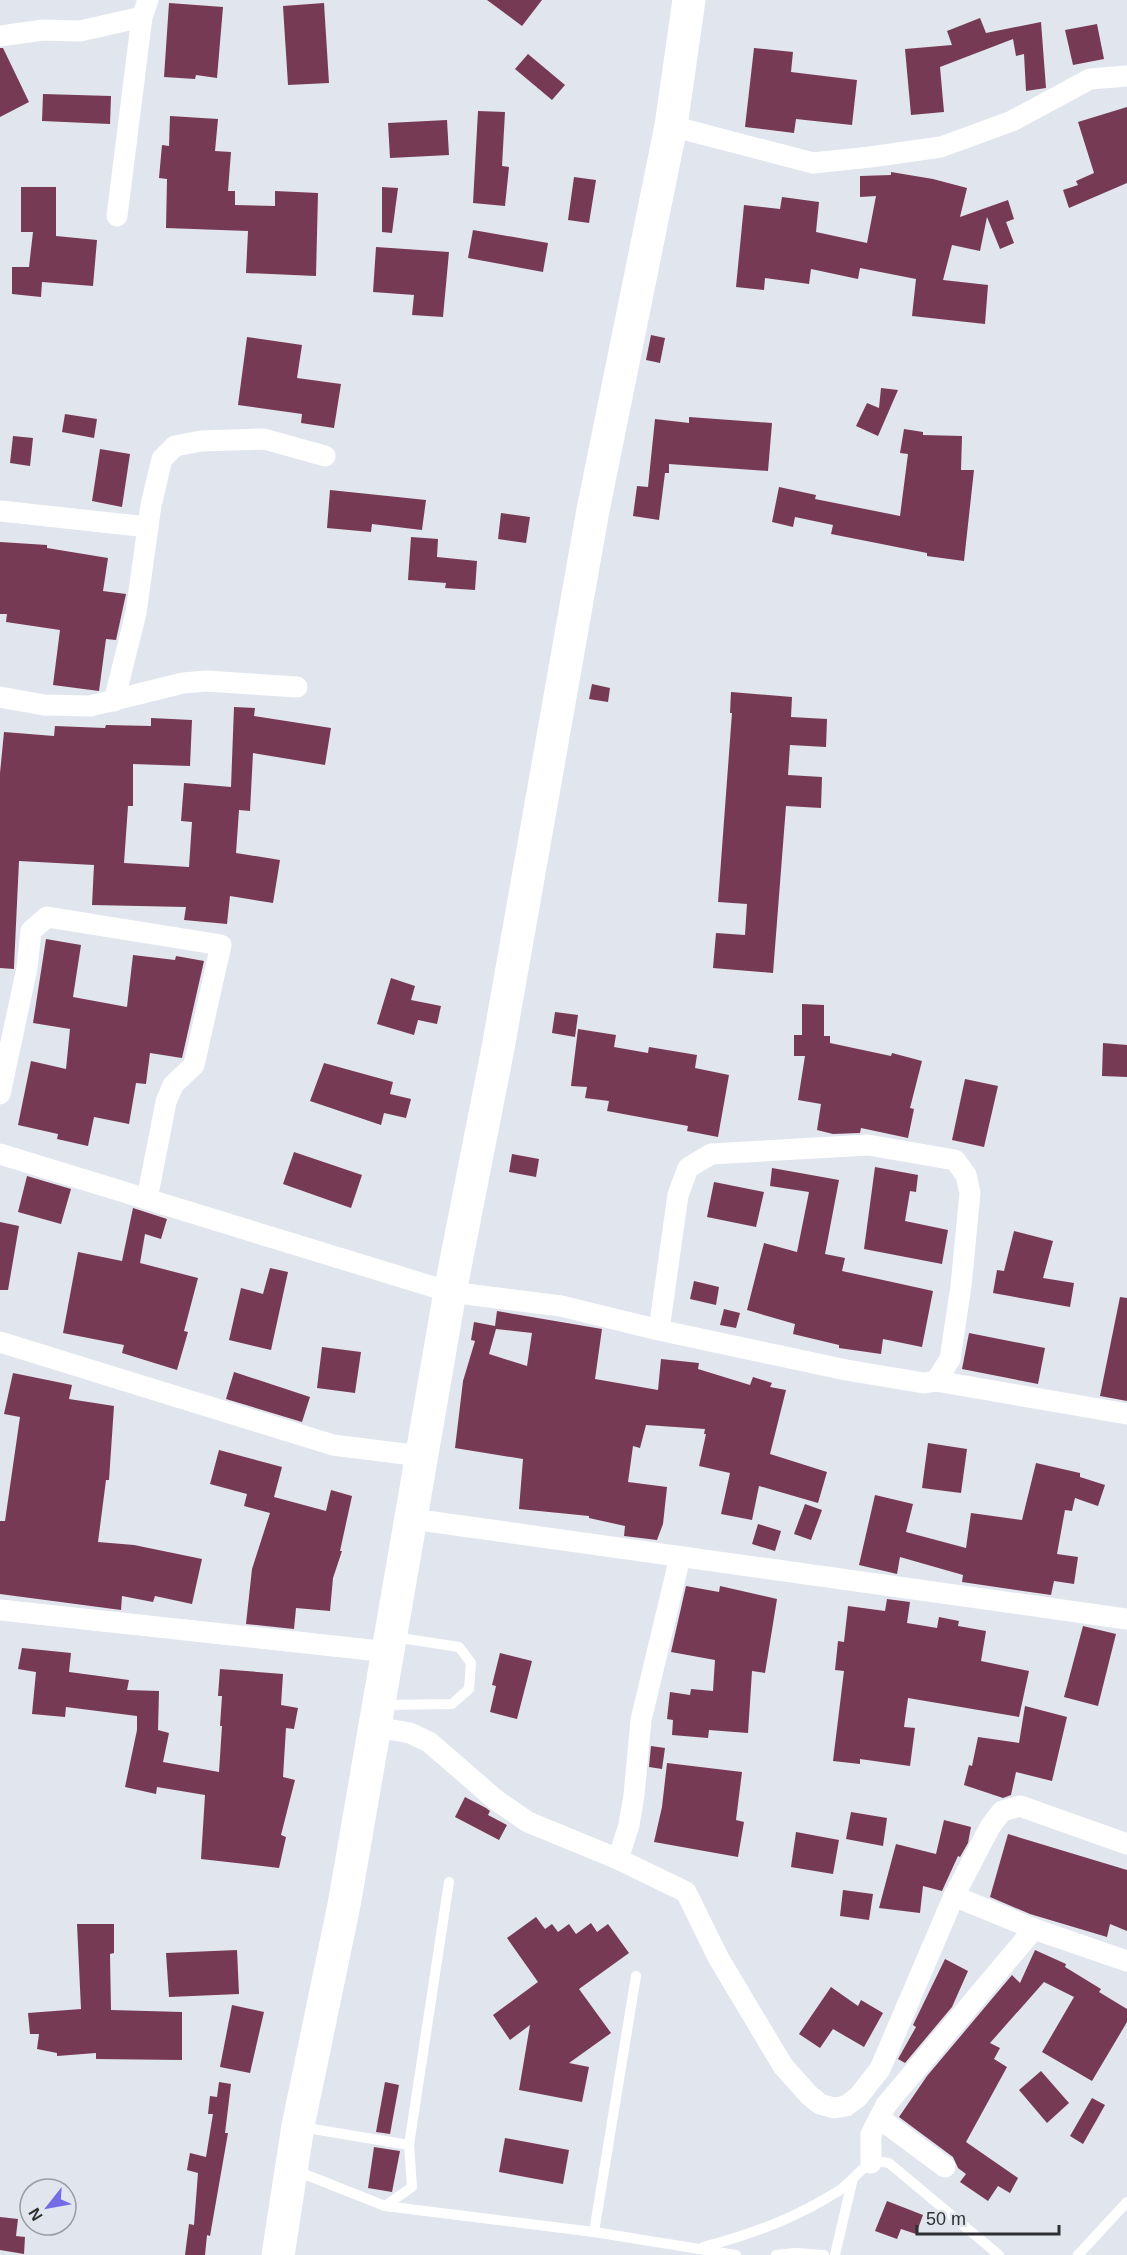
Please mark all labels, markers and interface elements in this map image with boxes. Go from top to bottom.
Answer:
north arrow [18,2177,78,2237]
scale bar [917,2198,1060,2236]
text: N [25,2205,46,2224]
text: 50 m [926,2209,966,2229]

